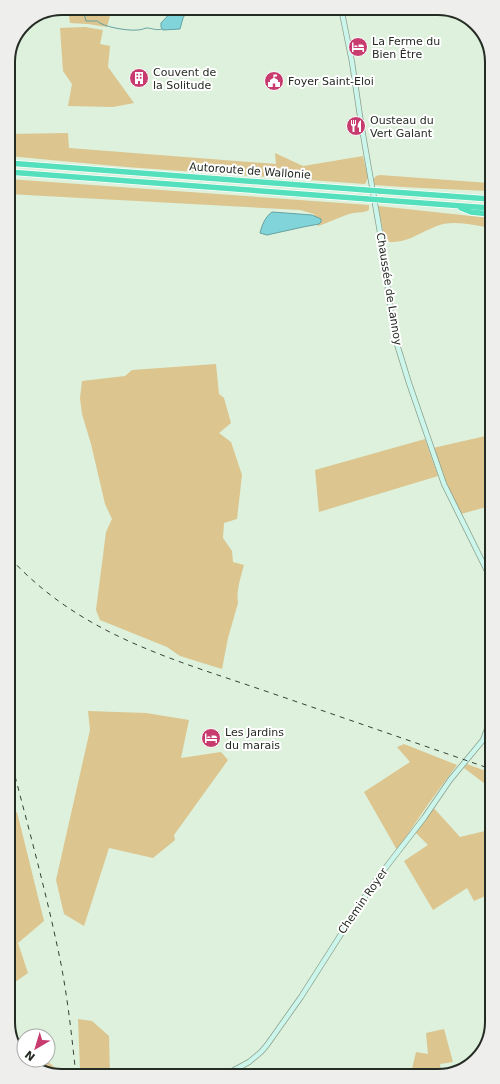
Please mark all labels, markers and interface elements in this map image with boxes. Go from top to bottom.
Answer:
place label: La Ferme du Bien Être [372,35,440,61]
hotel icon: La Ferme du Bien Être [347,36,369,58]
place label: Couvent de la Solitude [153,66,216,92]
building icon: Couvent de la Solitude [128,67,150,89]
public building icon: Foyer Saint-Eloi [263,70,285,92]
place label: Foyer Saint-Eloi [288,75,374,88]
place label: Ousteau du Vert Galant [370,114,434,140]
restaurant icon: Ousteau du Vert Galant [345,115,367,137]
street label: Autoroute de Wallonie [189,160,311,182]
street label: Chaussée de Lannoy [374,232,404,347]
place label: Les Jardins du marais [225,726,284,752]
hotel icon: Les Jardins du marais [200,727,222,749]
street label: Chemin Royer [335,865,391,936]
north arrow [16,1028,56,1068]
text: N [23,1048,38,1063]

